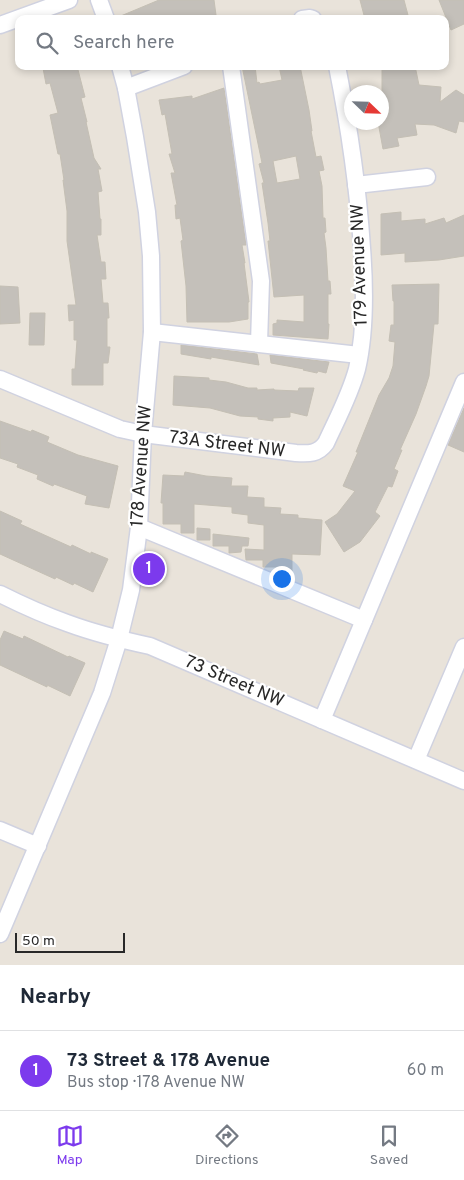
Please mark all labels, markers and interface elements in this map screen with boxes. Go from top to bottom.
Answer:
search box [15,15,449,70]
icon: search [33,29,61,57]
text: Search here [73,31,175,55]
north arrow [344,85,389,130]
street label: 179 Avenue NW [346,203,374,327]
street label: 178 Avenue NW [126,404,158,528]
street label: 73A Street NW [168,426,286,464]
pin: 1 [133,550,165,588]
your location [269,566,295,592]
street label: 73 Street NW [181,651,287,713]
scale bar [15,930,125,953]
text: 50 m [22,933,55,950]
text: Nearby [20,984,91,1011]
text: 73 Street & 178 Avenue [67,1049,270,1073]
text: 1 [33,1061,39,1081]
text: 60 m [407,1061,444,1081]
text: Bus stop · 178 Avenue NW [67,1073,245,1093]
tab: Map [56,1122,84,1169]
tab: Directions [195,1122,259,1169]
tab: Saved [370,1122,408,1169]

